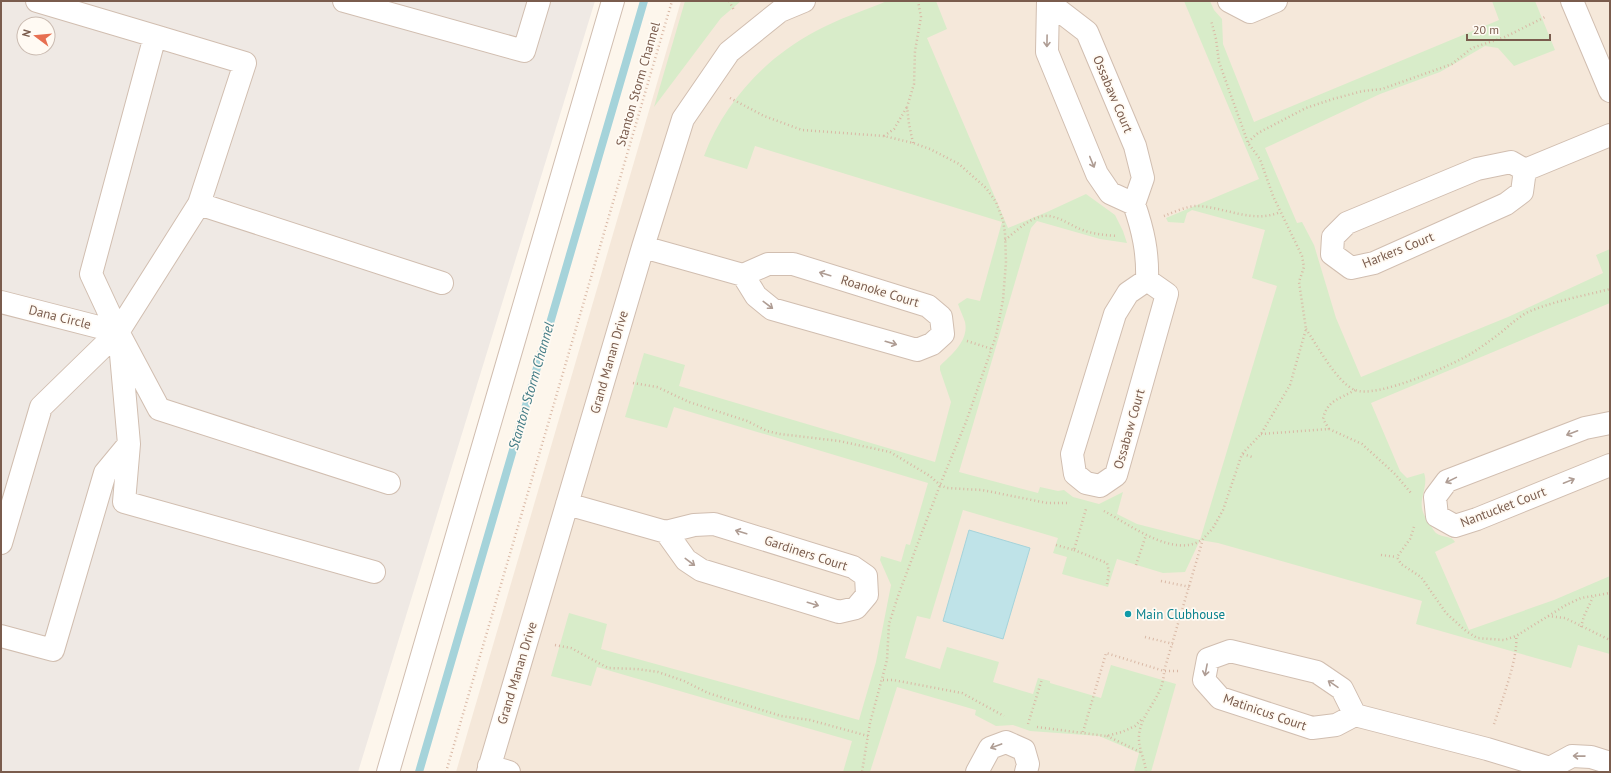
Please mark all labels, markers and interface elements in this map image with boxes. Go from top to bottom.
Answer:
north arrow [16,16,56,56]
scale bar [1467,16,1550,42]
street label: Stanton Storm Channel [612,20,664,148]
text: 20 m [1473,22,1499,37]
text: N [19,28,34,39]
one-way arrow [1043,34,1051,47]
street label: Ossabaw Court [1089,53,1137,136]
one-way arrow [1089,155,1097,167]
street label: Harkers Court [1360,228,1437,272]
one-way arrow [818,270,831,277]
street label: Roanoke Court [839,271,922,311]
street label: Dana Circle [27,301,93,333]
one-way arrow [762,301,773,309]
street label: Grand Manan Drive [586,309,632,415]
water label: Stanton Storm Channel [504,320,558,452]
one-way arrow [885,340,898,347]
street label: Ossabaw Court [1109,386,1149,471]
one-way arrow [1567,429,1579,437]
one-way arrow [1446,477,1458,484]
one-way arrow [1562,477,1574,485]
street label: Nantucket Court [1458,483,1549,531]
one-way arrow [735,528,748,535]
street label: Gardiners Court [762,532,850,575]
one-way arrow [685,558,696,566]
one-way arrow [806,601,819,608]
place label: Main Clubhouse [1136,606,1225,623]
marker: Main Clubhouse [1123,609,1133,619]
street label: Grand Manan Drive [493,620,541,726]
one-way arrow [1201,663,1209,676]
one-way arrow [1328,679,1339,688]
street label: Matinicus Court [1221,690,1310,734]
one-way arrow [989,743,1002,750]
one-way arrow [1573,752,1586,760]

